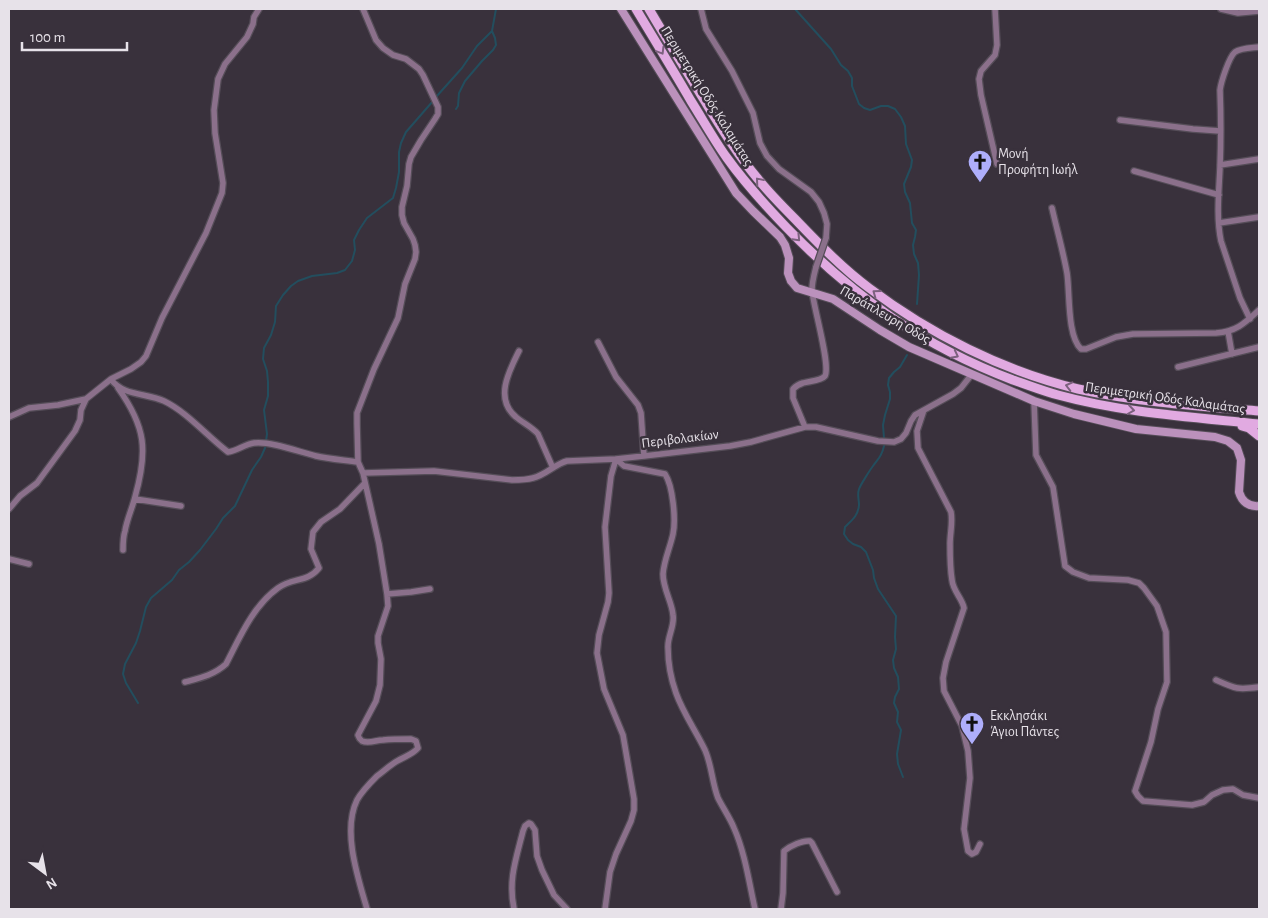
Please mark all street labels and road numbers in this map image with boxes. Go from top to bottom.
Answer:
street label: Περιμετρική Οδός Καλαμάτας [658,24,756,169]
street label: Παράπλευρη Οδός [837,284,933,347]
street label: Περιμετρική Οδός Καλαμάτας [1084,380,1246,416]
street label: Περιβολακίων [641,427,720,451]

